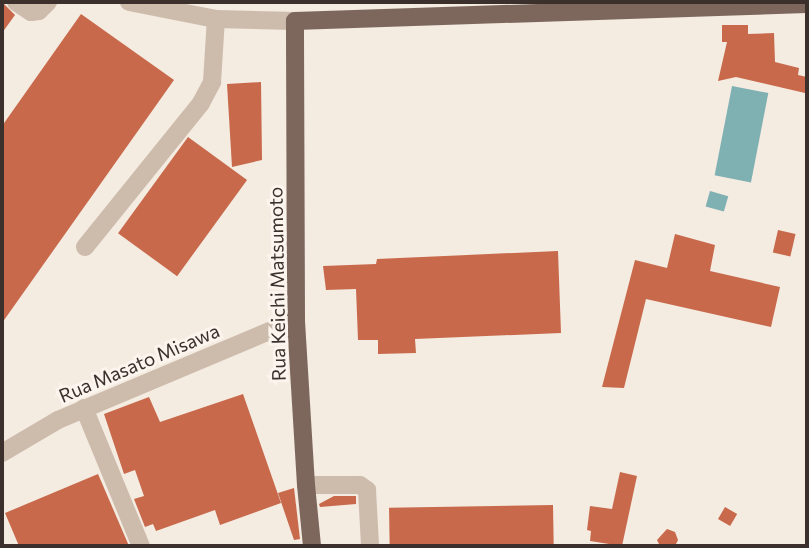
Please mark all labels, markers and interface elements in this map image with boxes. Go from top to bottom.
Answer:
street label: Rua Keichi Matsumoto [264,187,290,381]
street label: Rua Masato Misawa [55,319,223,407]

